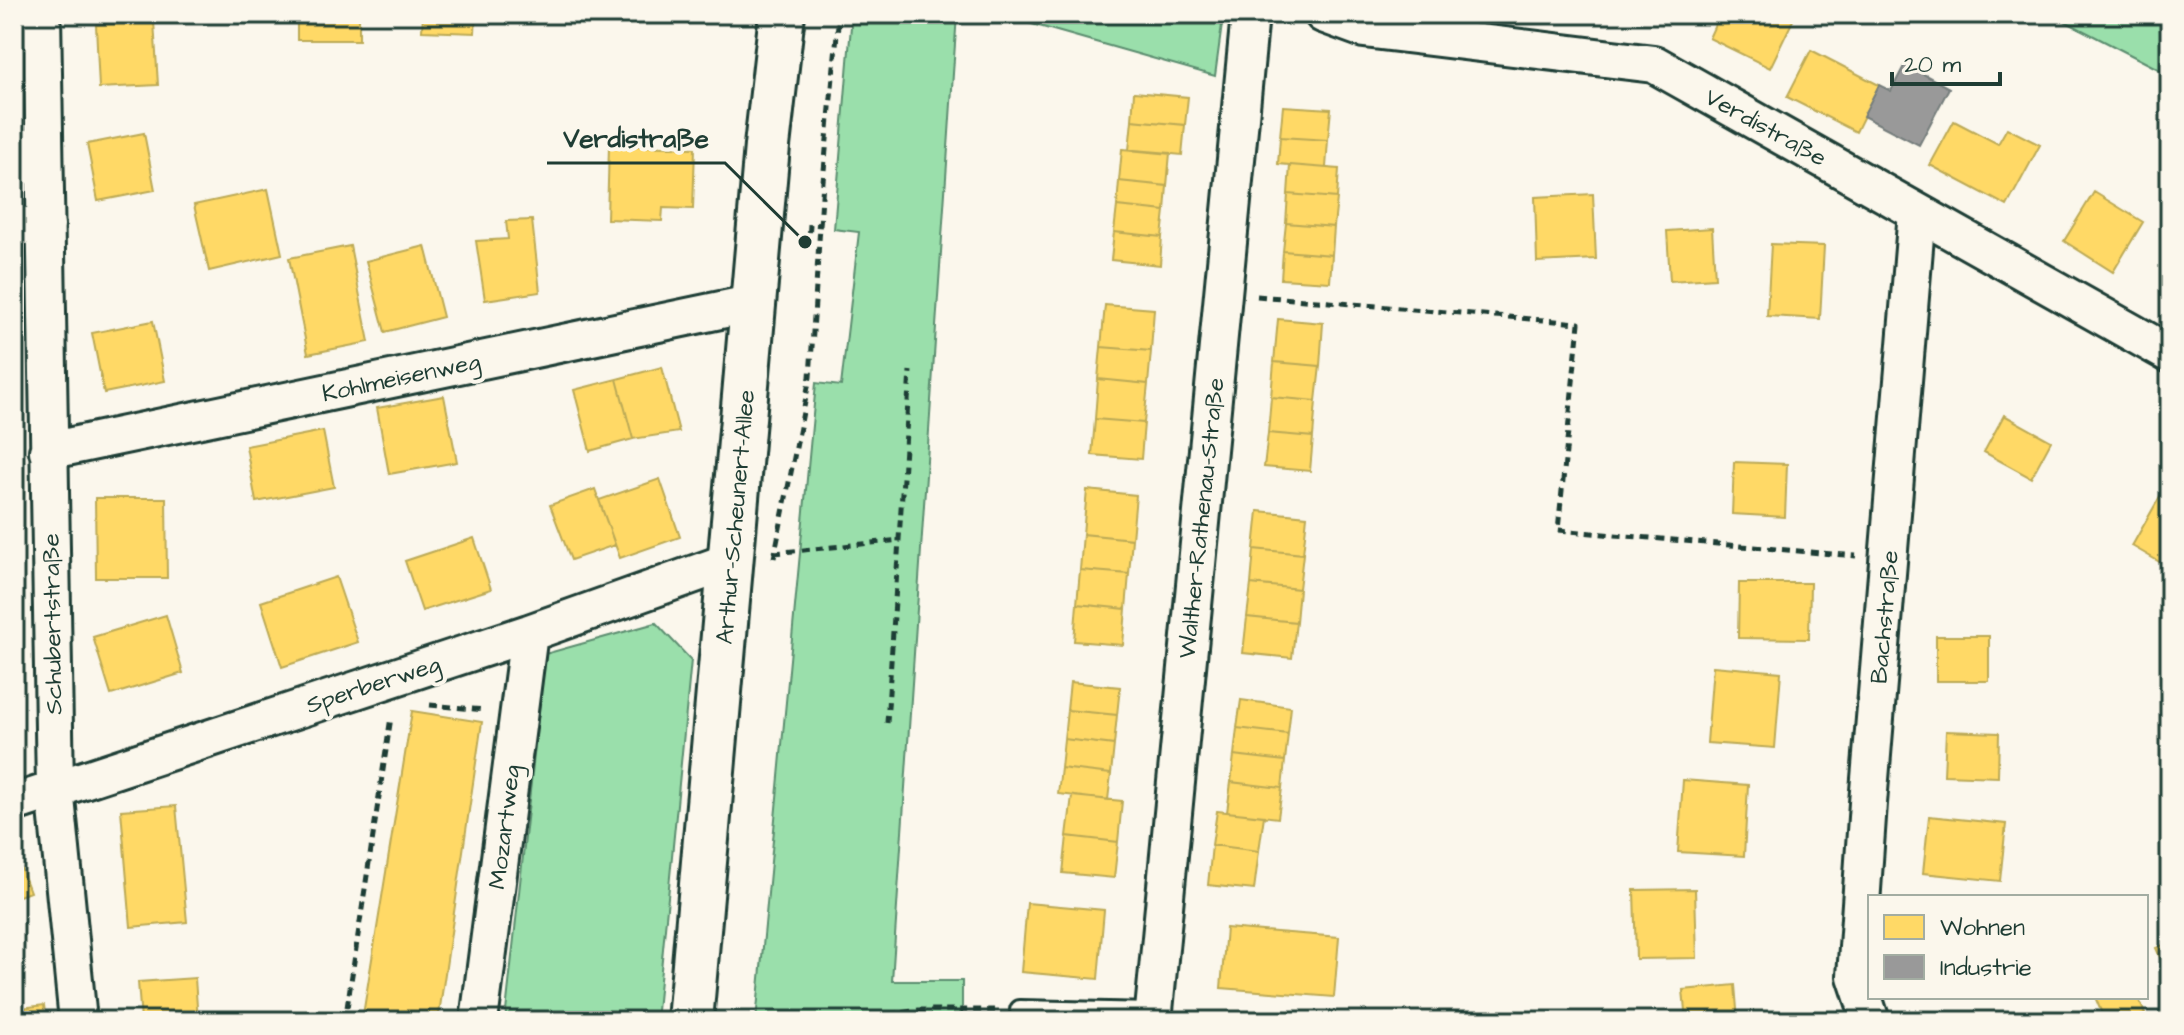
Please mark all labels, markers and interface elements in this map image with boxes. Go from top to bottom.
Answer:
scale bar [1892,36,2000,86]
text: 20 m [1904,48,1961,82]
street label: Verdistraße [1698,80,1833,175]
callout: Verdistraße [547,113,725,163]
text: Verdistraße [562,121,709,157]
street label: Kohlmeisenweg [319,345,484,412]
street label: Walther-Rathenau-Straße [1170,376,1234,660]
street label: Arthur-Scheunert-Allee [708,389,764,646]
street label: Schubertstraße [34,533,72,715]
street label: Bachstraße [1862,549,1908,685]
street label: Sperberweg [302,647,445,724]
street label: Mozartweg [480,763,530,891]
legend [1868,895,2148,999]
text: Wohnen [1940,911,2025,945]
text: Industrie [1940,951,2032,985]

